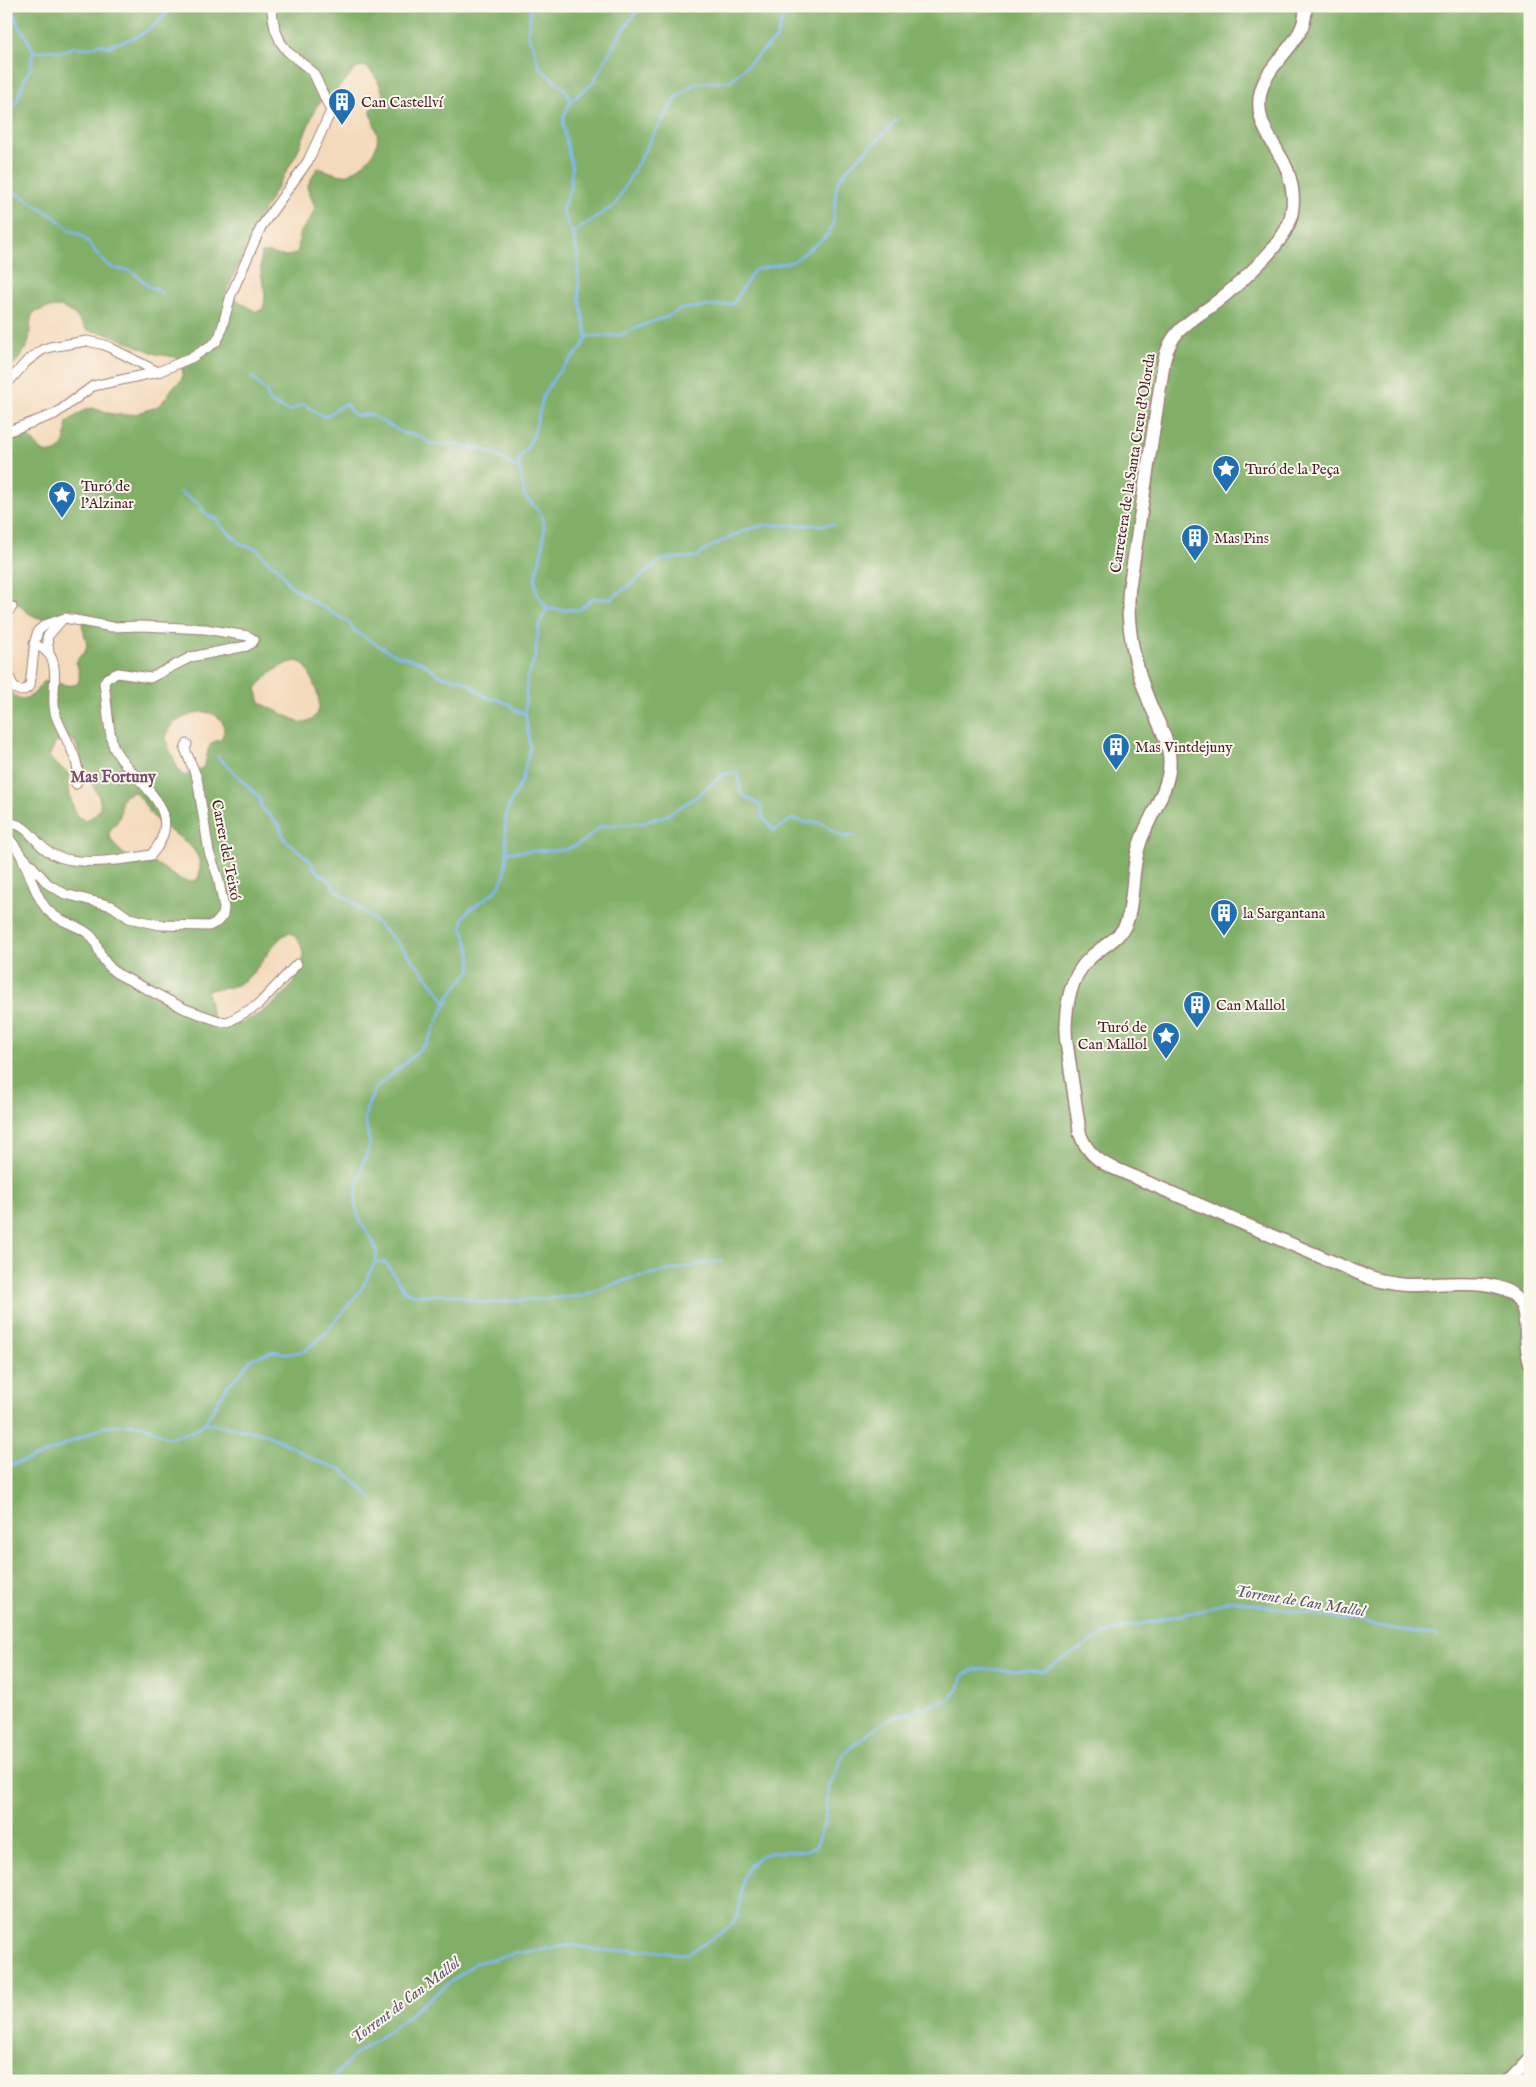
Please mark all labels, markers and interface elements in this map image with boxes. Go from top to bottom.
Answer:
building icon: Can Castellví [327,87,357,126]
place label: Can Castellví [361,93,444,112]
street label: Carretera de la Santa Creu d'Olorda [1106,351,1160,574]
place icon: Turó de la Peça [1211,454,1241,493]
place label: Turó de la Peça [1245,460,1340,479]
place label: Turó de l'Alzinar [81,477,134,513]
place icon: Turó de l'Alzinar [47,480,77,519]
building icon: Mas Pins [1180,523,1210,562]
place label: Mas Pins [1214,529,1269,548]
building icon: Mas Vintdejuny [1101,732,1131,771]
place label: Mas Vintdejuny [1135,738,1233,757]
district label: Mas Fortuny [70,768,157,788]
street label: Carrer del Teixó [207,798,245,902]
building icon: la Sargantana [1209,898,1239,937]
place label: la Sargantana [1243,904,1326,923]
building icon: Can Mallol [1182,990,1212,1029]
place label: Can Mallol [1216,996,1286,1015]
place label: Turó de Can Mallol [1078,1018,1148,1054]
place icon: Turó de Can Mallol [1151,1021,1181,1060]
water label: Torrent de Can Mallol [1234,1582,1368,1622]
water label: Torrent de Can Mallol [348,1953,465,2048]

